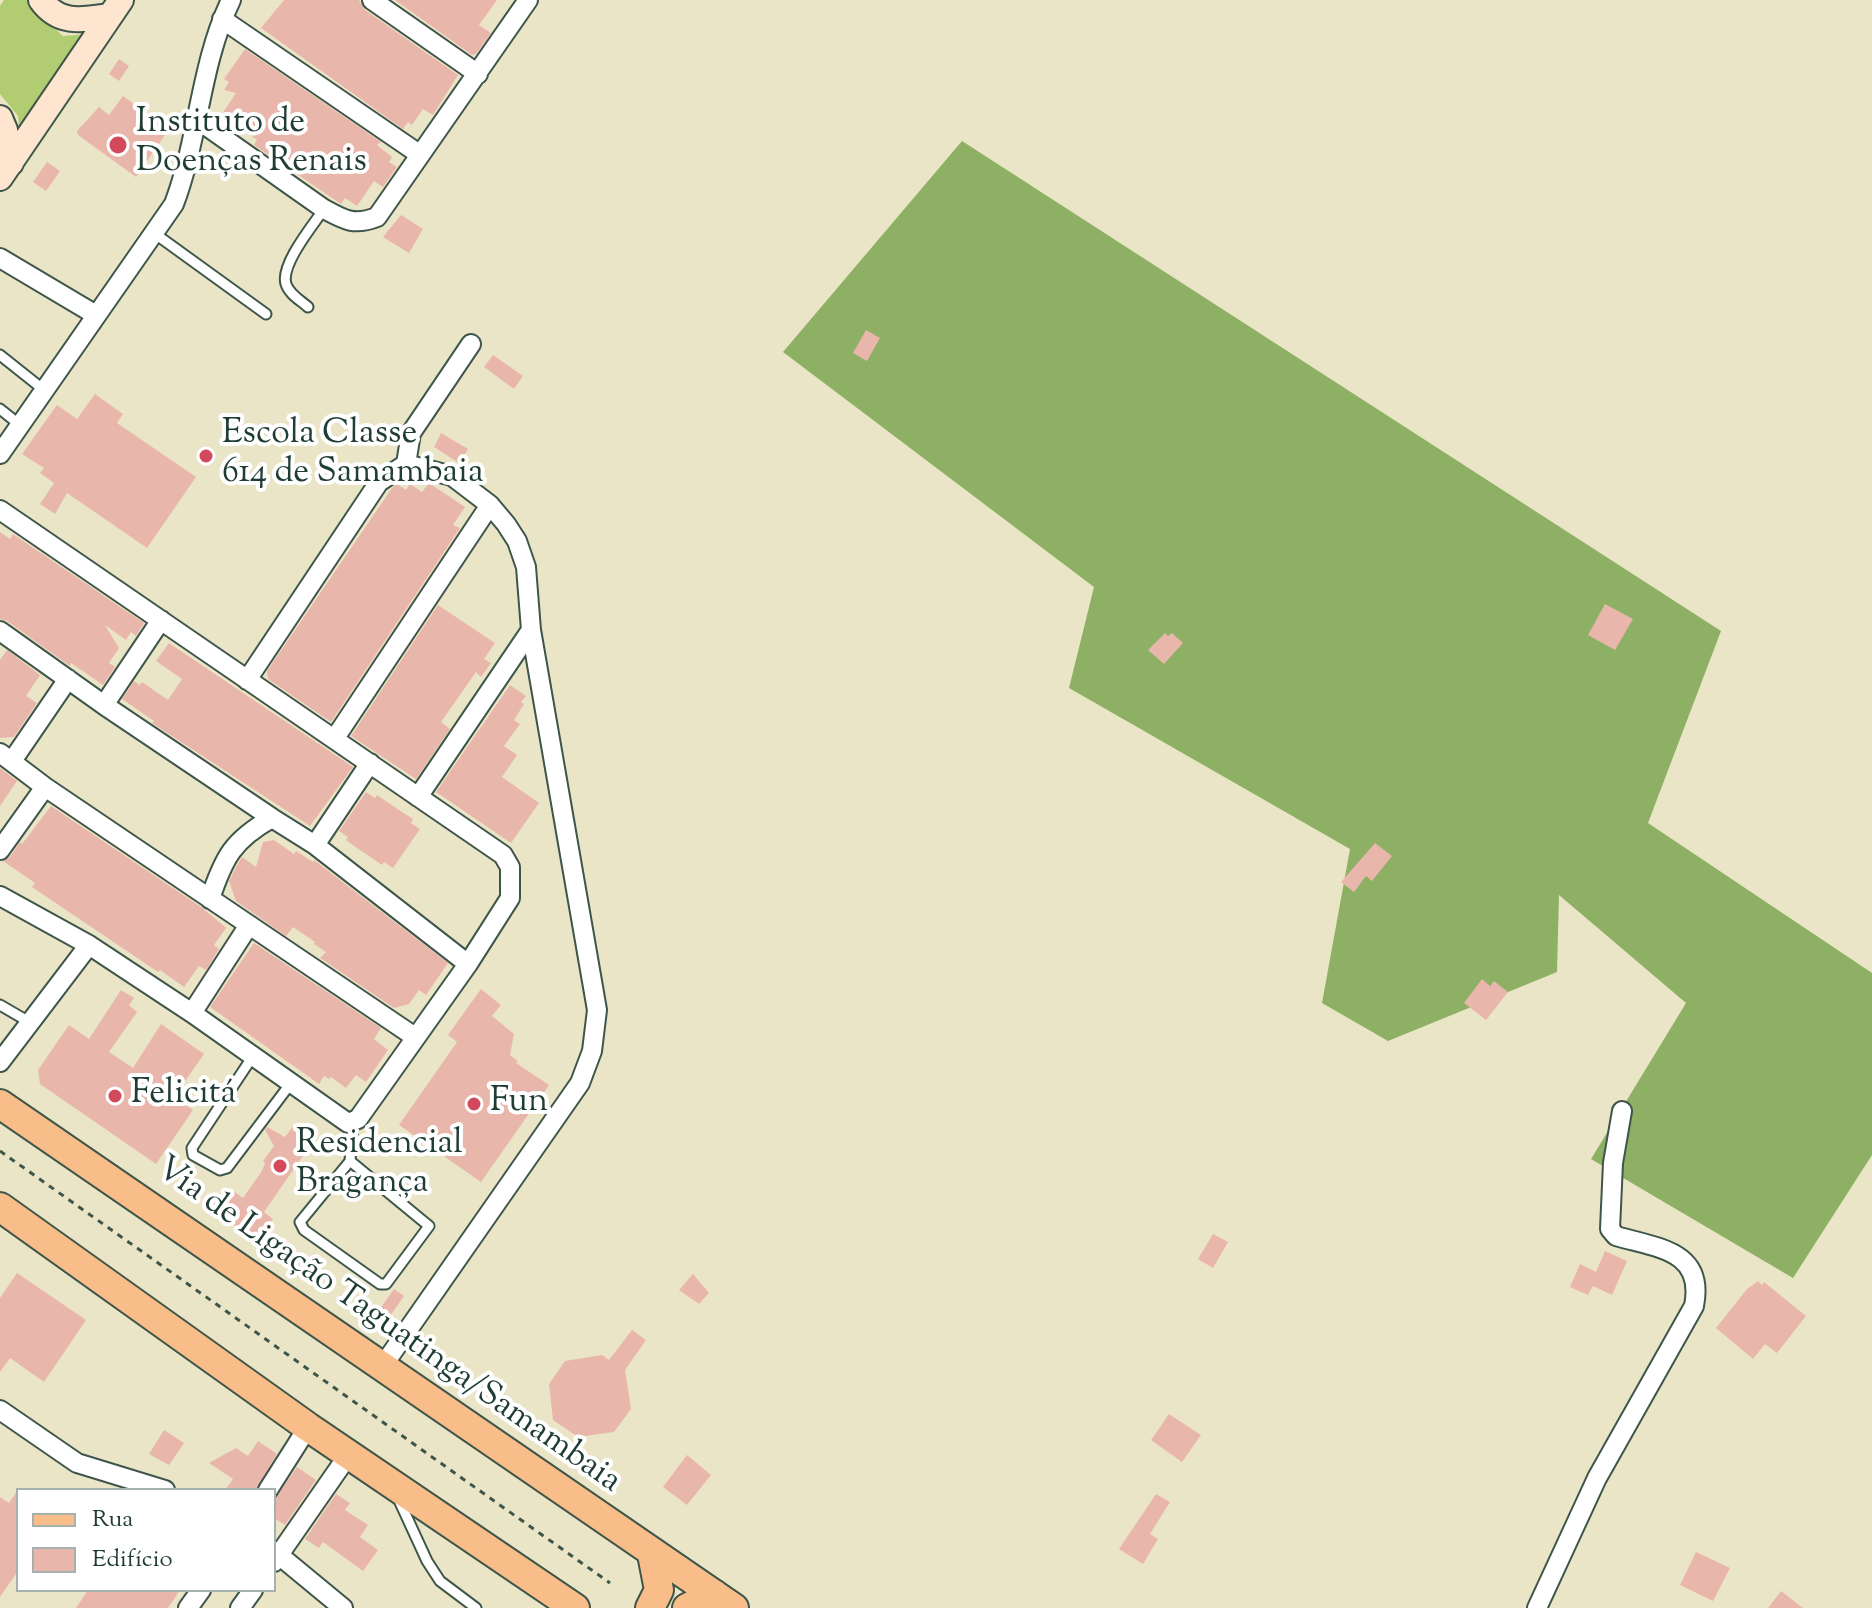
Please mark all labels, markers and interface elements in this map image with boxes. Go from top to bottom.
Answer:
place label: Instituto de Doenças Renais [136,105,367,184]
marker: Instituto de Doenças Renais [107,134,129,156]
place label: Escola Classe 614 de Samambaia [222,416,484,496]
marker: Escola Classe 614 de Samambaia [197,447,215,465]
place label: Felicitá [131,1076,236,1116]
place label: Fun [490,1084,548,1124]
marker: Felicitá [106,1087,124,1105]
marker: Fun [465,1095,483,1113]
place label: Residencial Bragança [296,1126,463,1206]
street label: Via de Ligação Taguatinga/Samambaia [146,1150,628,1504]
marker: Residencial Bragança [271,1157,289,1175]
legend [16,1488,276,1592]
text: Rua [92,1503,133,1537]
text: Edifício [92,1543,173,1577]

